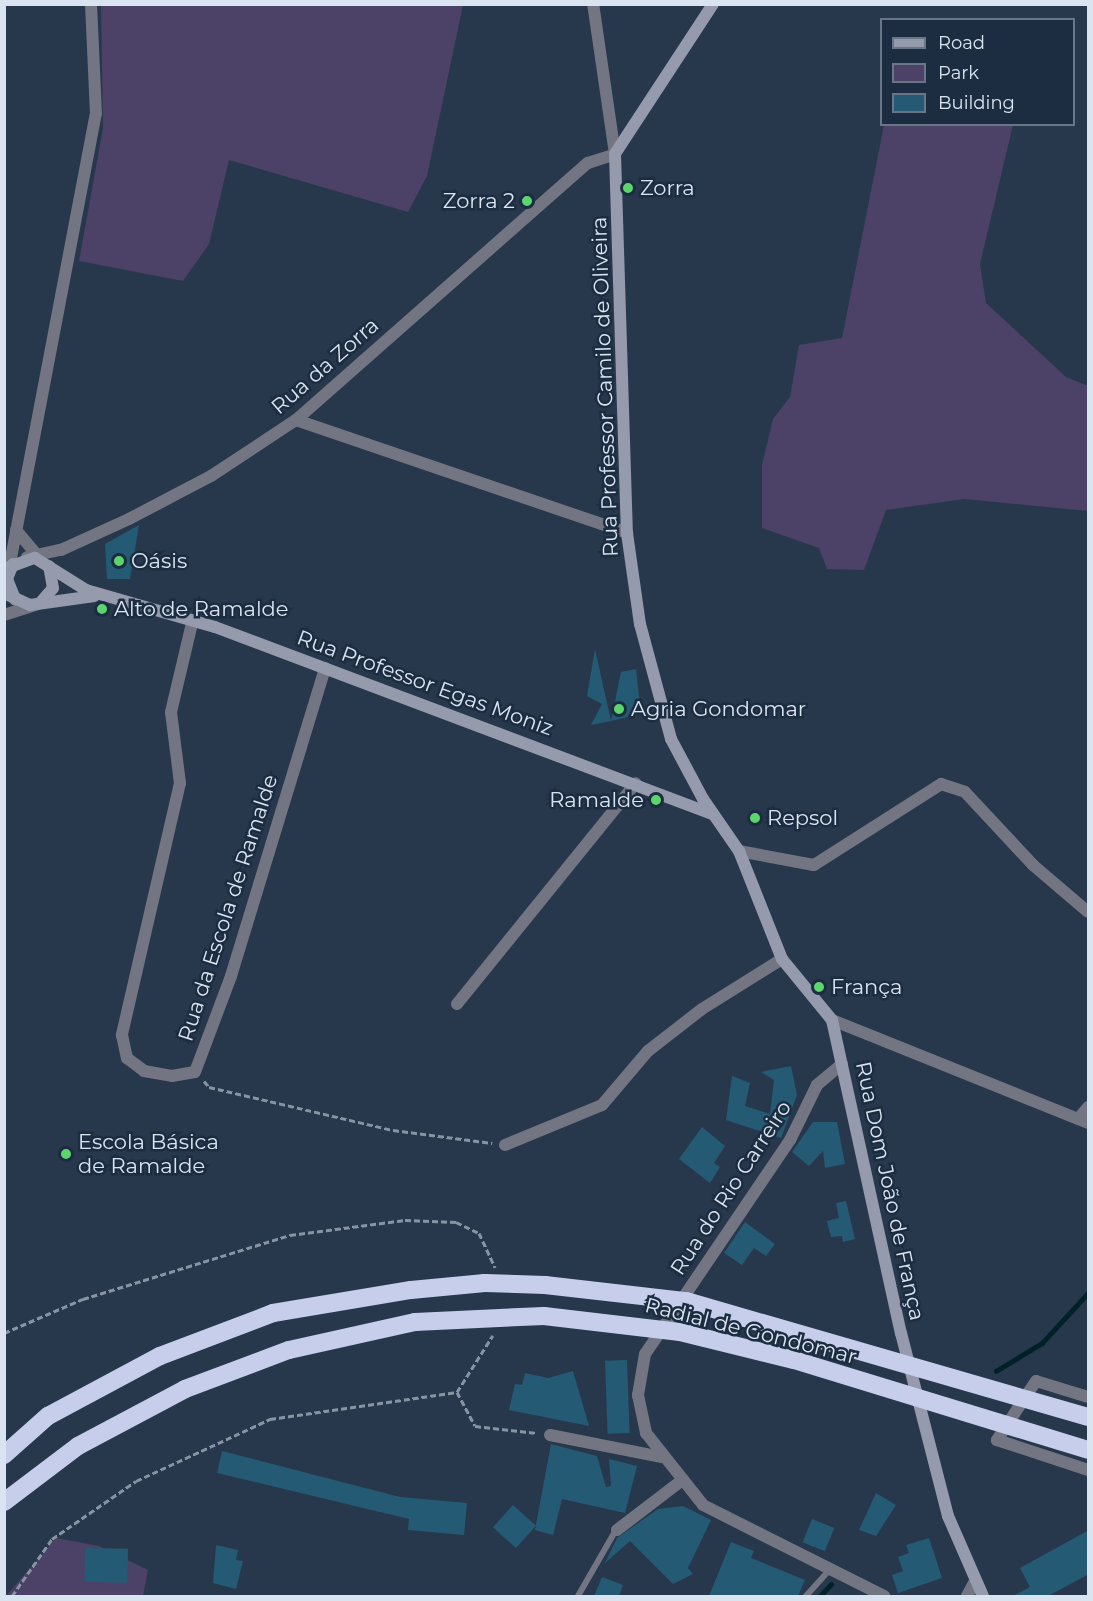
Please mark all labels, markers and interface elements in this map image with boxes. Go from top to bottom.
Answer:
legend [880,18,1075,126]
text: Road [938,32,985,54]
text: Park [938,62,979,84]
text: Building [938,92,1015,114]
place label: Zorra [640,175,695,201]
marker: Zorra [621,181,635,195]
place label: Zorra 2 [443,188,515,214]
marker: Zorra 2 [520,194,534,208]
street label: Rua Professor Camilo de Oliveira [586,216,624,558]
street label: Rua da Zorra [266,313,384,419]
place label: Oásis [131,548,187,574]
marker: Oásis [112,554,126,568]
place label: Alto de Ramalde [114,596,288,622]
marker: Alto de Ramalde [95,602,109,616]
street label: Rua Professor Egas Moniz [294,625,556,741]
place label: Agria Gondomar [631,696,806,722]
marker: Agria Gondomar [612,702,626,716]
street label: Rua da Escola de Ramalde [173,771,283,1045]
place label: Ramalde [549,787,644,813]
marker: Ramalde [649,793,663,807]
place label: Repsol [767,805,838,831]
marker: Repsol [748,811,762,825]
place label: França [831,974,902,1000]
marker: França [812,980,826,994]
street label: Rua Dom João de França [850,1059,930,1323]
street label: Rua do Rio Carreiro [665,1096,797,1280]
place label: Escola Básica de Ramalde [78,1129,219,1179]
marker: Escola Básica de Ramalde [59,1147,73,1161]
street label: Radial de Gondomar [642,1292,860,1370]

